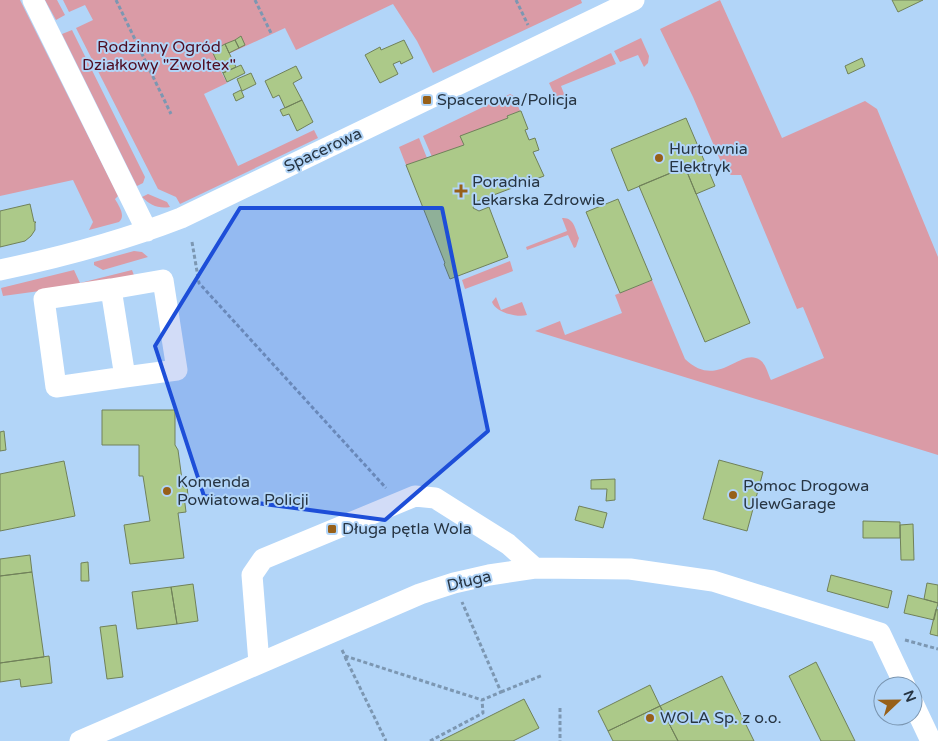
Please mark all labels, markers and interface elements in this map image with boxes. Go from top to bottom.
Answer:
park label: Rodzinny Ogród Działkowy "Zwoltex" [82,37,236,75]
place label: Spacerowa/Policja [437,90,577,110]
marker: Spacerowa/Policja [421,94,433,106]
street label: Spacerowa [281,123,365,177]
place label: Hurtownia Elektryk [669,139,748,177]
marker: Hurtownia Elektryk [653,152,665,164]
place label: Poradnia Lekarska Zdrowie [472,172,605,210]
marker: Poradnia Lekarska Zdrowie [454,184,468,198]
place label: Komenda Powiatowa Policji [177,472,309,510]
place label: Pomoc Drogowa UlewGarage [743,476,869,514]
marker: Komenda Powiatowa Policji [161,485,173,497]
marker: Pomoc Drogowa UlewGarage [727,489,739,501]
place label: Długa pętla Wola [342,519,472,539]
marker: Długa pętla Wola [326,523,338,535]
street label: Długa [445,566,493,596]
north arrow [873,676,923,726]
text: N [900,688,920,705]
place label: WOLA Sp. z o.o. [660,708,782,728]
marker: WOLA Sp. z o.o. [644,712,656,724]

